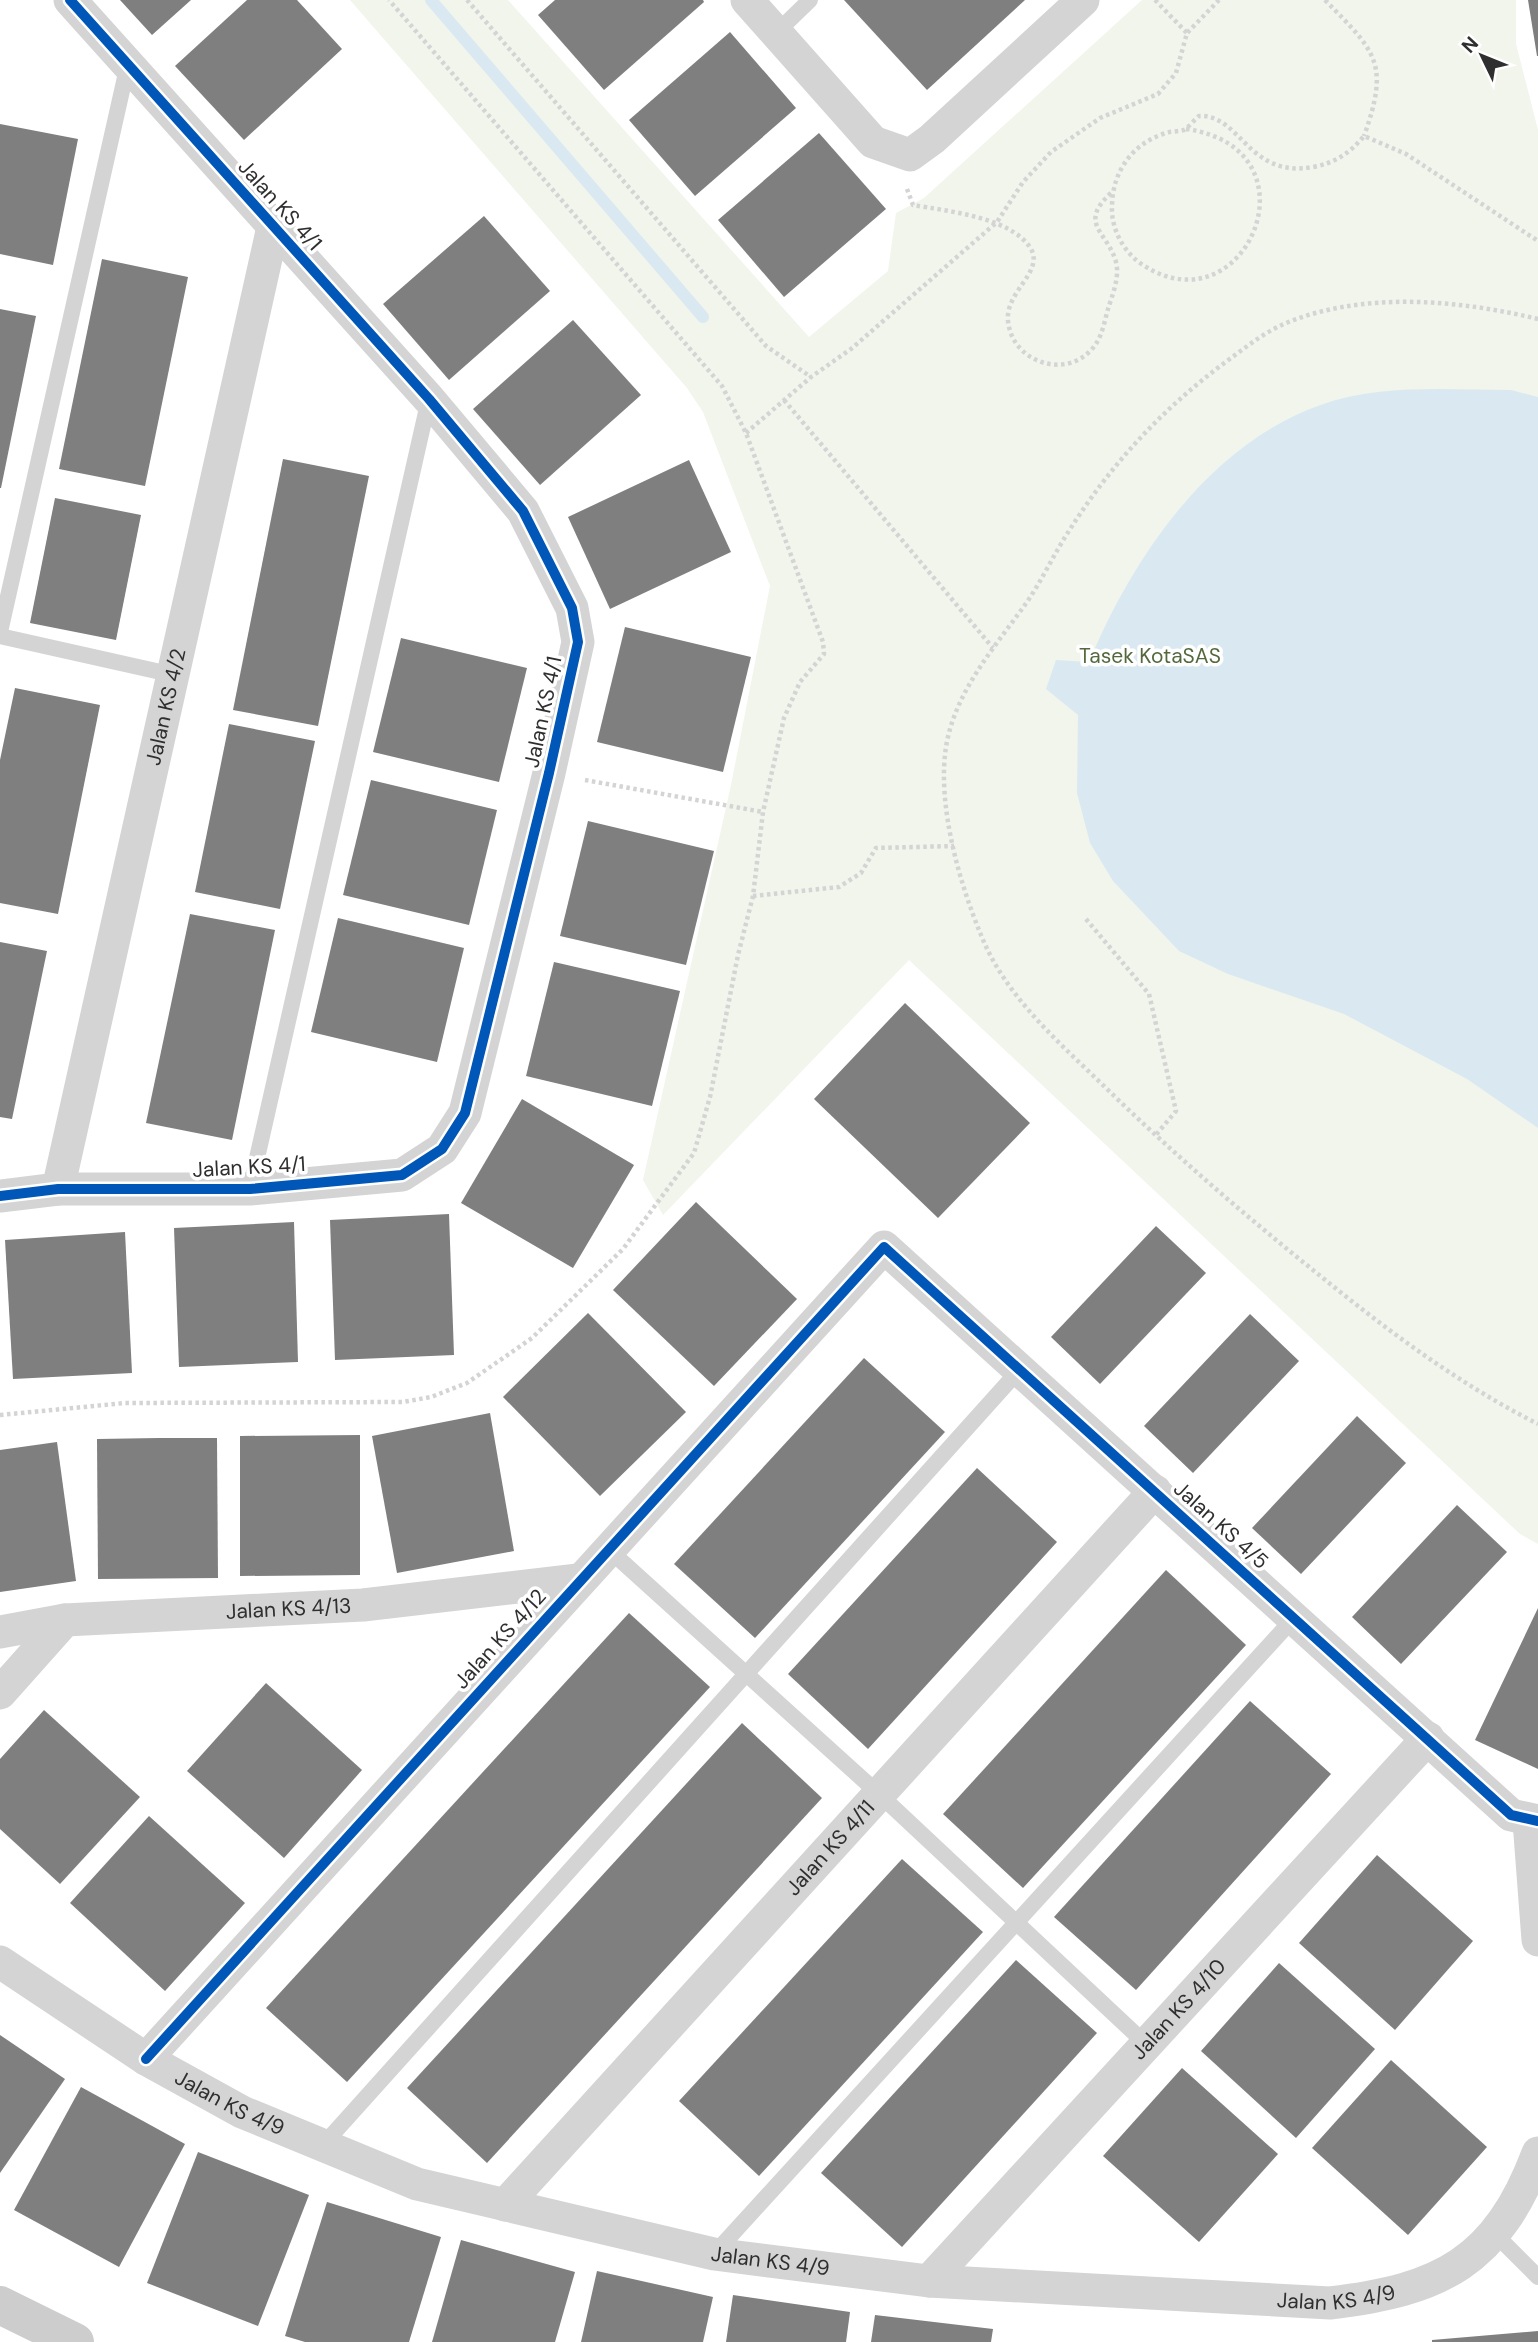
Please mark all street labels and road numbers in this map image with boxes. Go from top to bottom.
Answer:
street label: Jalan KS 4/1 [232,154,328,256]
street label: Jalan KS 4/2 [139,646,192,768]
street label: Jalan KS 4/1 [518,654,568,770]
street label: Jalan KS 4/1 [192,1150,306,1184]
street label: Jalan KS 4/5 [1167,1475,1275,1575]
street label: Jalan KS 4/12 [448,1583,552,1695]
street label: Jalan KS 4/13 [225,1592,352,1626]
street label: Jalan KS 4/11 [779,1794,881,1902]
street label: Jalan KS 4/10 [1125,1953,1232,2066]
street label: Jalan KS 4/9 [170,2064,289,2142]
street label: Jalan KS 4/9 [709,2240,831,2282]
street label: Jalan KS 4/9 [1276,2278,1398,2317]

